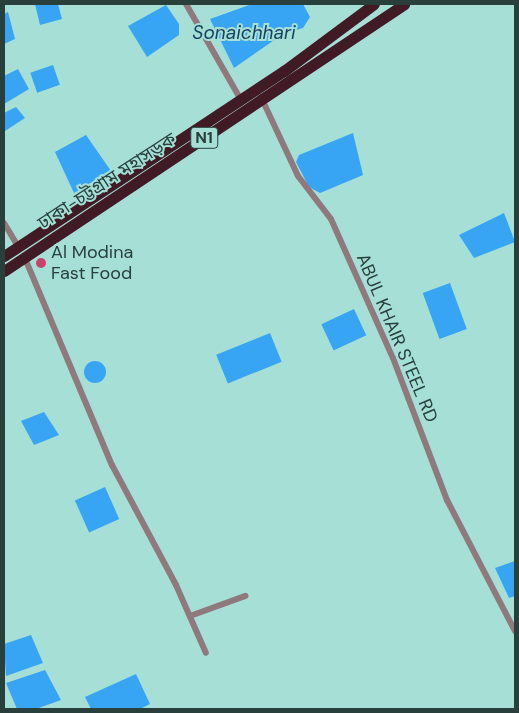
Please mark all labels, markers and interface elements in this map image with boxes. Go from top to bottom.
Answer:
water label: Sonaichhari [192,22,296,44]
road number: N1 [190,125,218,152]
street label: ঢাকা-চট্টগ্রাম মহাসড়ক [34,128,180,234]
place label: Al Modina Fast Food [51,242,133,284]
street label: ABUL KHAIR STEEL RD [352,250,442,426]
marker: Al Modina Fast Food [35,257,47,269]

